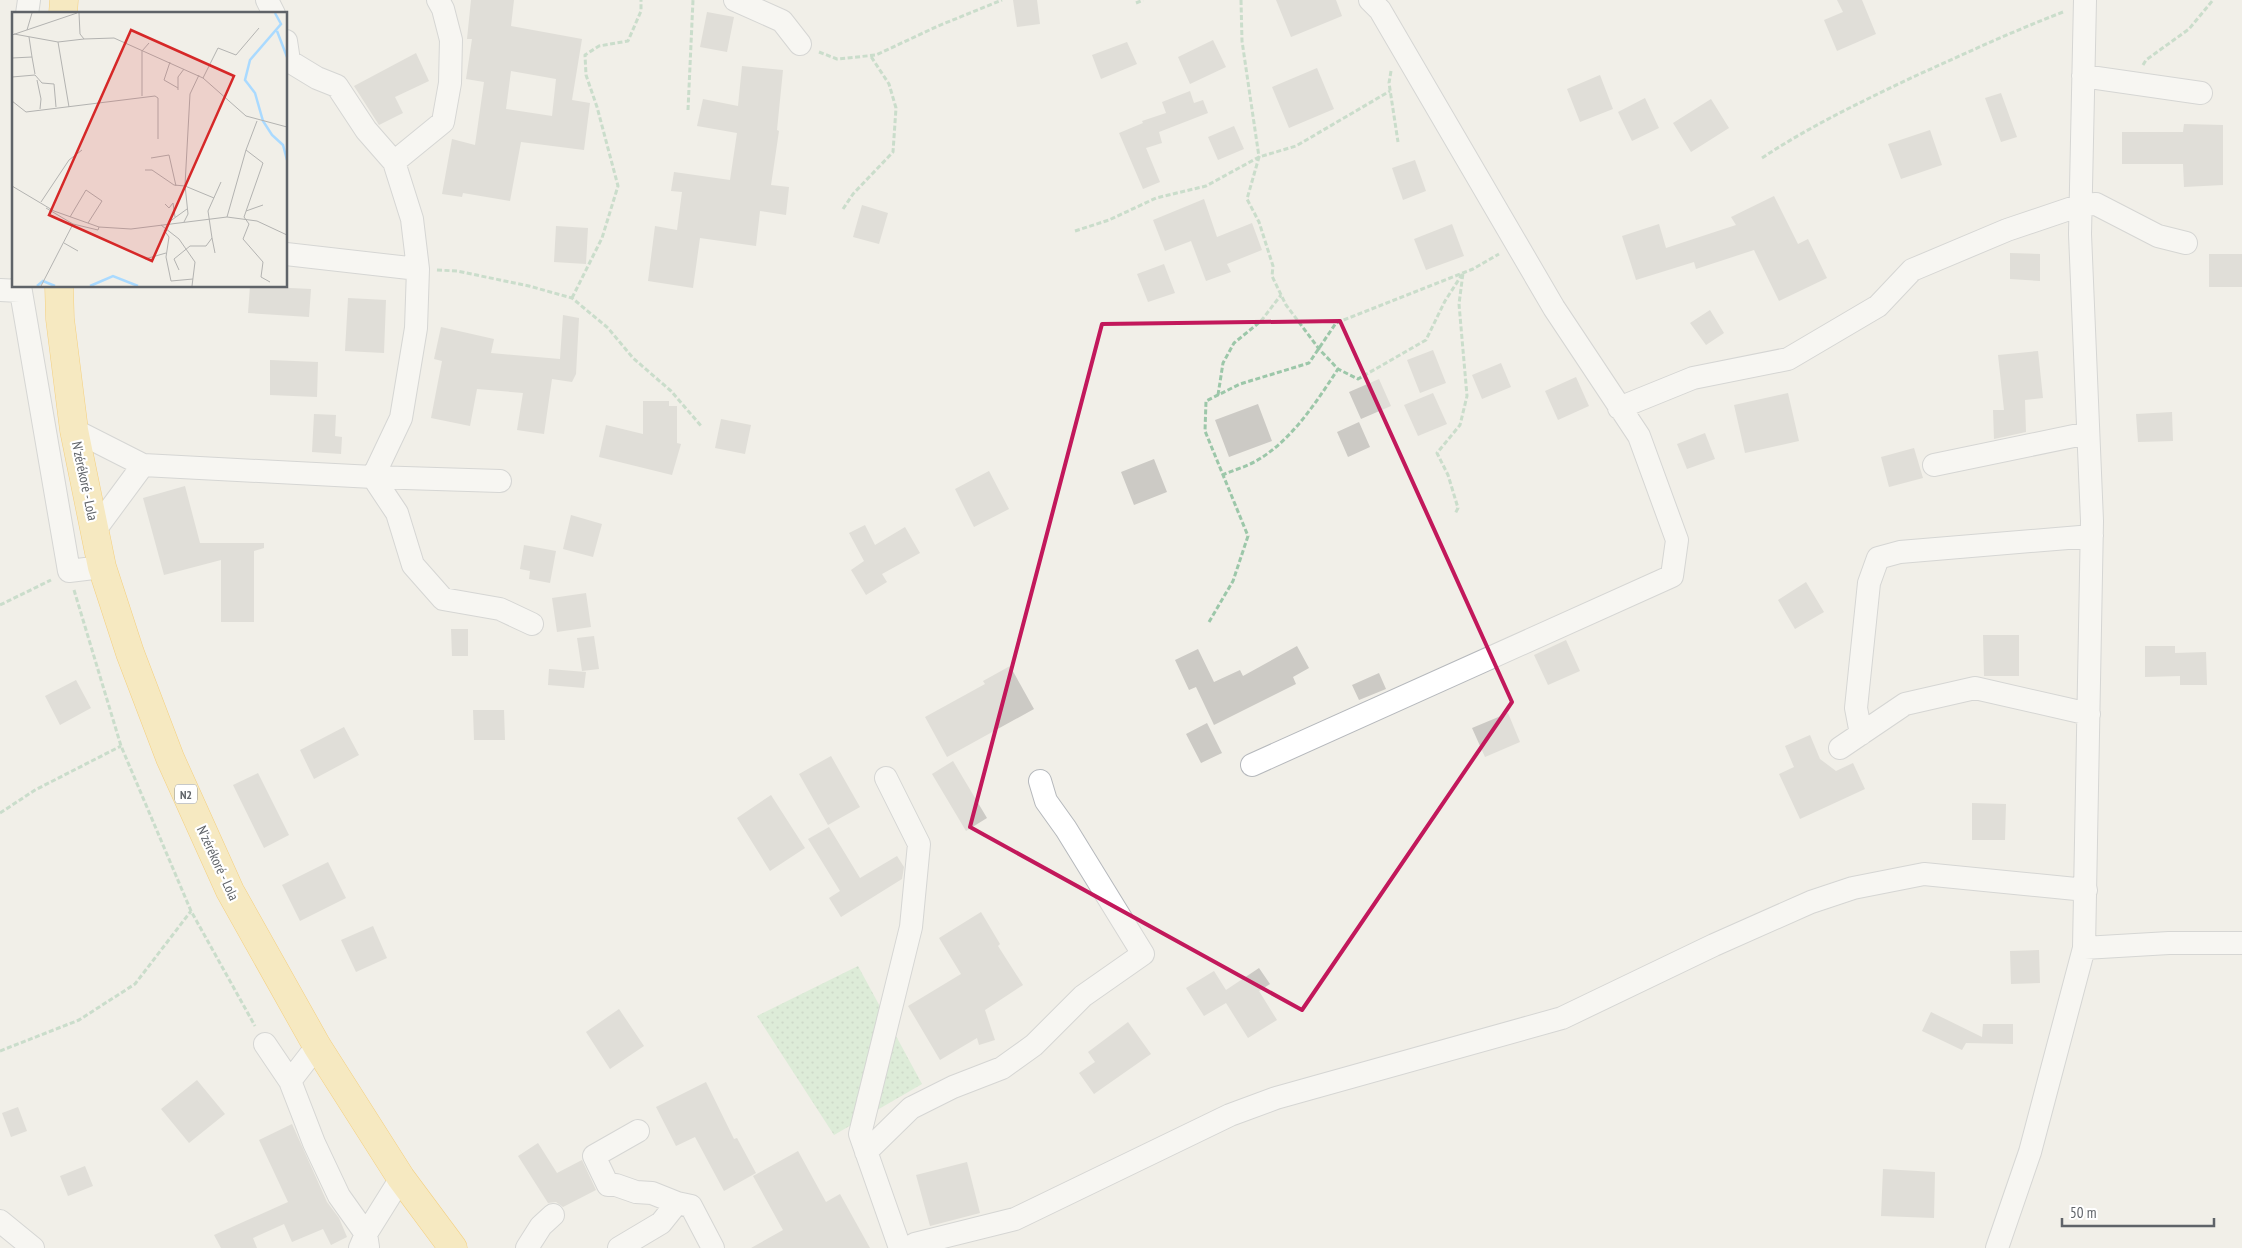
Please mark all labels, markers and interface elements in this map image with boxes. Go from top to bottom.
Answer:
inset map [12,12,288,288]
street label: N'zérékoré - Lola [68,440,102,522]
road number: N2 [175,784,197,804]
street label: N'zérékoré - Lola [193,823,243,903]
scale bar [2062,1196,2214,1228]
text: 50 m [2070,1203,2096,1222]

